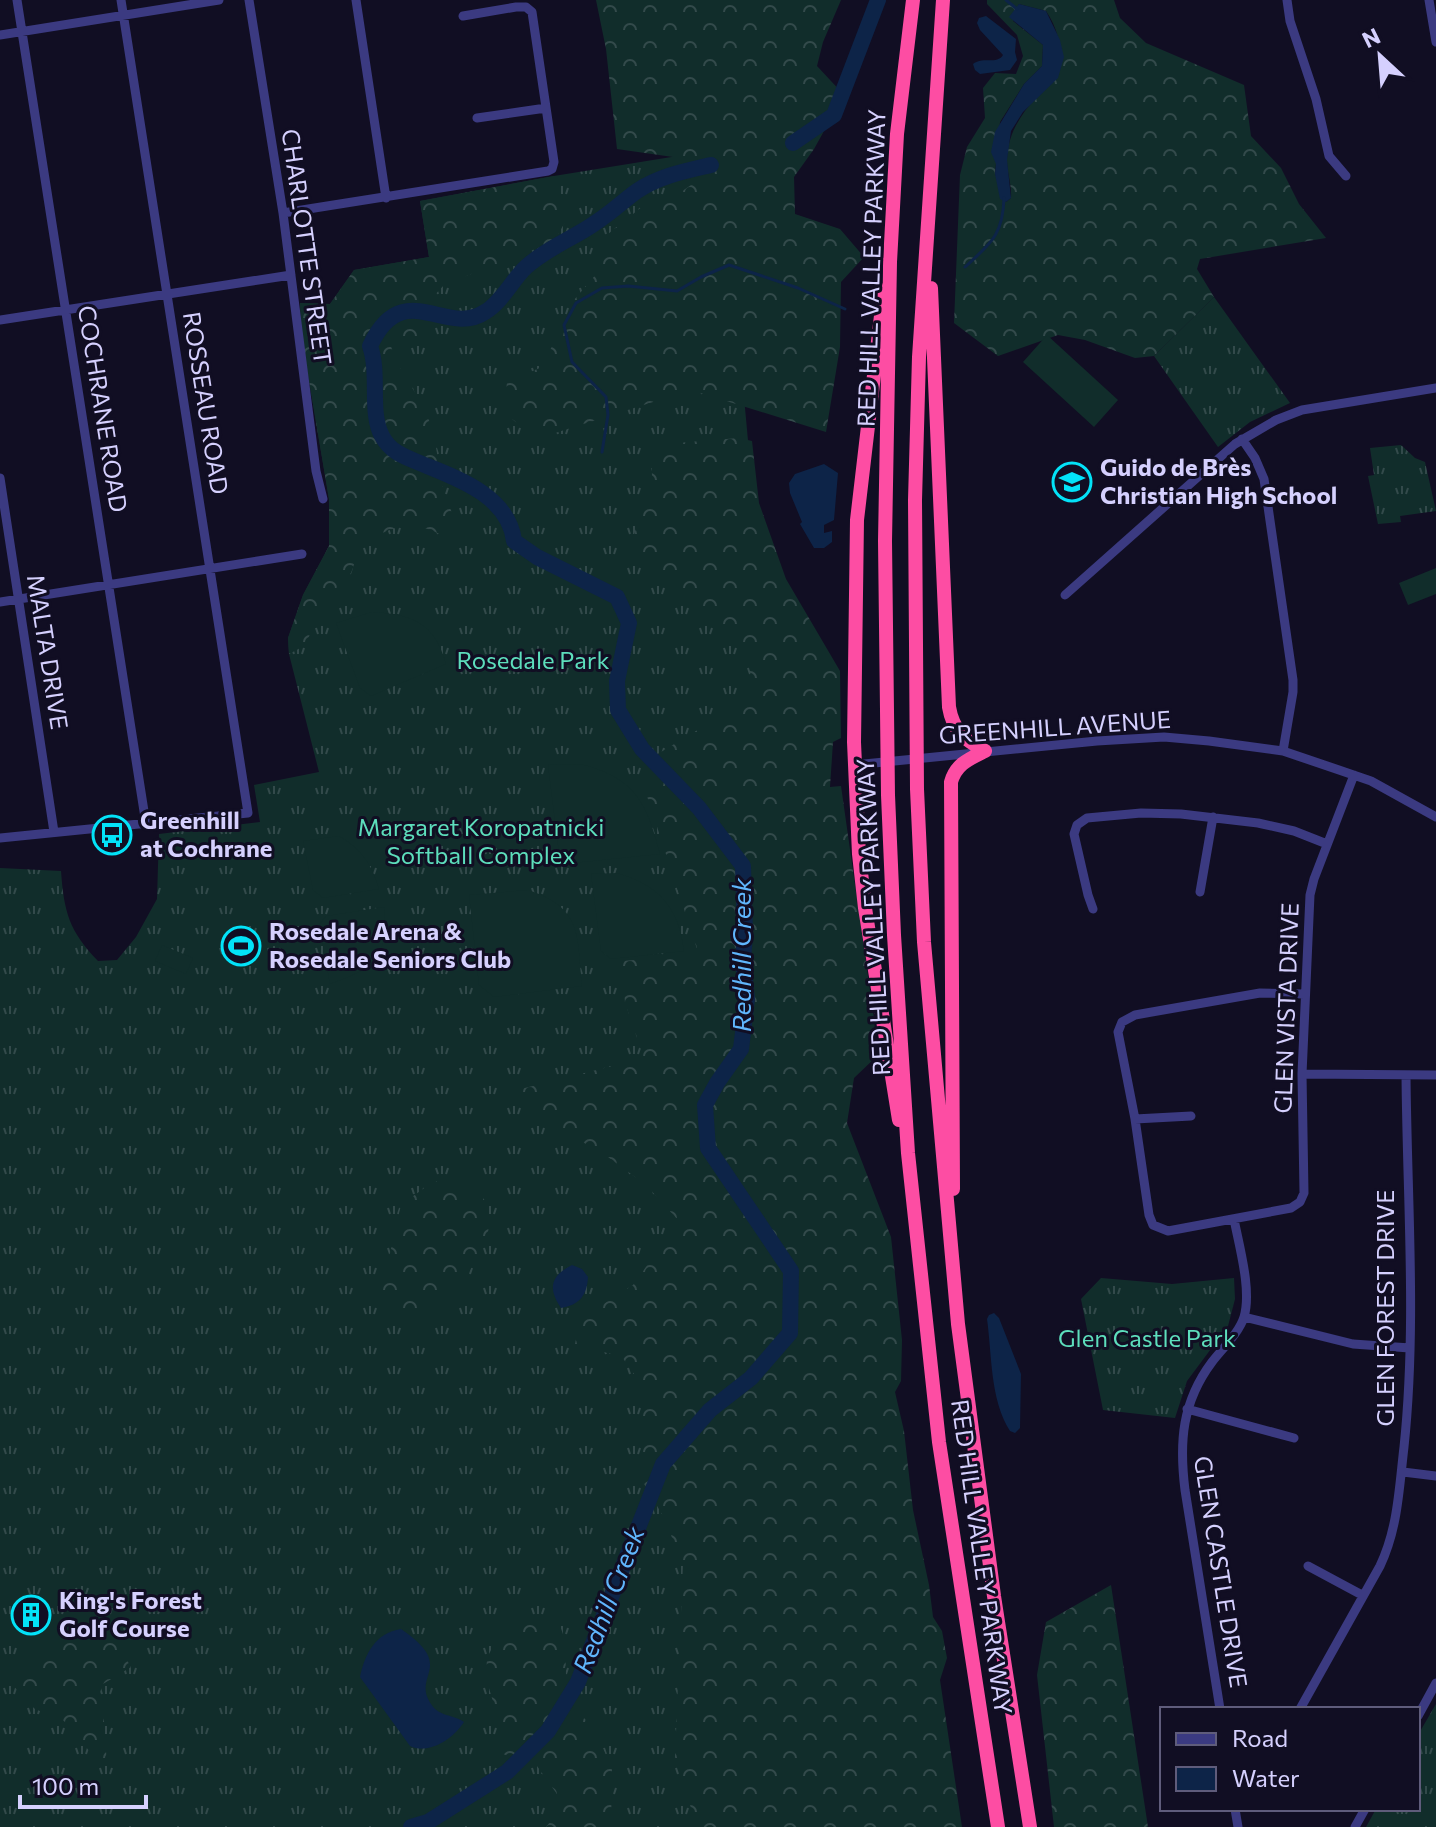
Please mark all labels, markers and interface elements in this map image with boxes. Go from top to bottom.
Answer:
north arrow [1340,16,1420,96]
text: N [1358,22,1384,53]
street label: RED HILL VALLEY PARKWAY [850,108,891,427]
street label: CHARLOTTE STREET [277,127,338,367]
street label: COCHRANE ROAD [73,303,134,514]
street label: ROSSEAU ROAD [178,309,235,496]
place label: Guido de Brès Christian High School [1100,452,1337,509]
school or university icon: Guido de Brès Christian High School [1051,461,1093,503]
street label: MALTA DRIVE [22,572,75,731]
park label: Rosedale Park [457,645,609,674]
street label: GREENHILL AVENUE [938,704,1172,749]
street label: RED HILL VALLEY PARKWAY [850,757,895,1077]
place label: Greenhill at Cochrane [140,805,272,862]
park label: Margaret Koropatnicki Softball Complex [357,812,605,869]
bus stop icon: Greenhill at Cochrane [91,814,133,856]
water label: Redhill Creek [725,877,756,1032]
street label: GLEN VISTA DRIVE [1267,902,1304,1114]
place label: Rosedale Arena & Rosedale Seniors Club [269,916,511,973]
sports icon: Rosedale Arena & Rosedale Seniors Club [220,925,262,967]
street label: GLEN FOREST DRIVE [1370,1190,1399,1426]
park label: Glen Castle Park [1058,1323,1236,1352]
street label: RED HILL VALLEY PARKWAY [946,1397,1019,1717]
street label: GLEN CASTLE DRIVE [1189,1454,1254,1690]
water label: Redhill Creek [565,1521,650,1677]
place label: King's Forest Golf Course [59,1585,202,1642]
building icon: King's Forest Golf Course [10,1594,52,1636]
legend [1160,1707,1420,1811]
text: Road [1232,1723,1288,1752]
scale bar [20,1759,146,1809]
text: Water [1232,1763,1300,1792]
text: 100 m [32,1771,99,1800]

